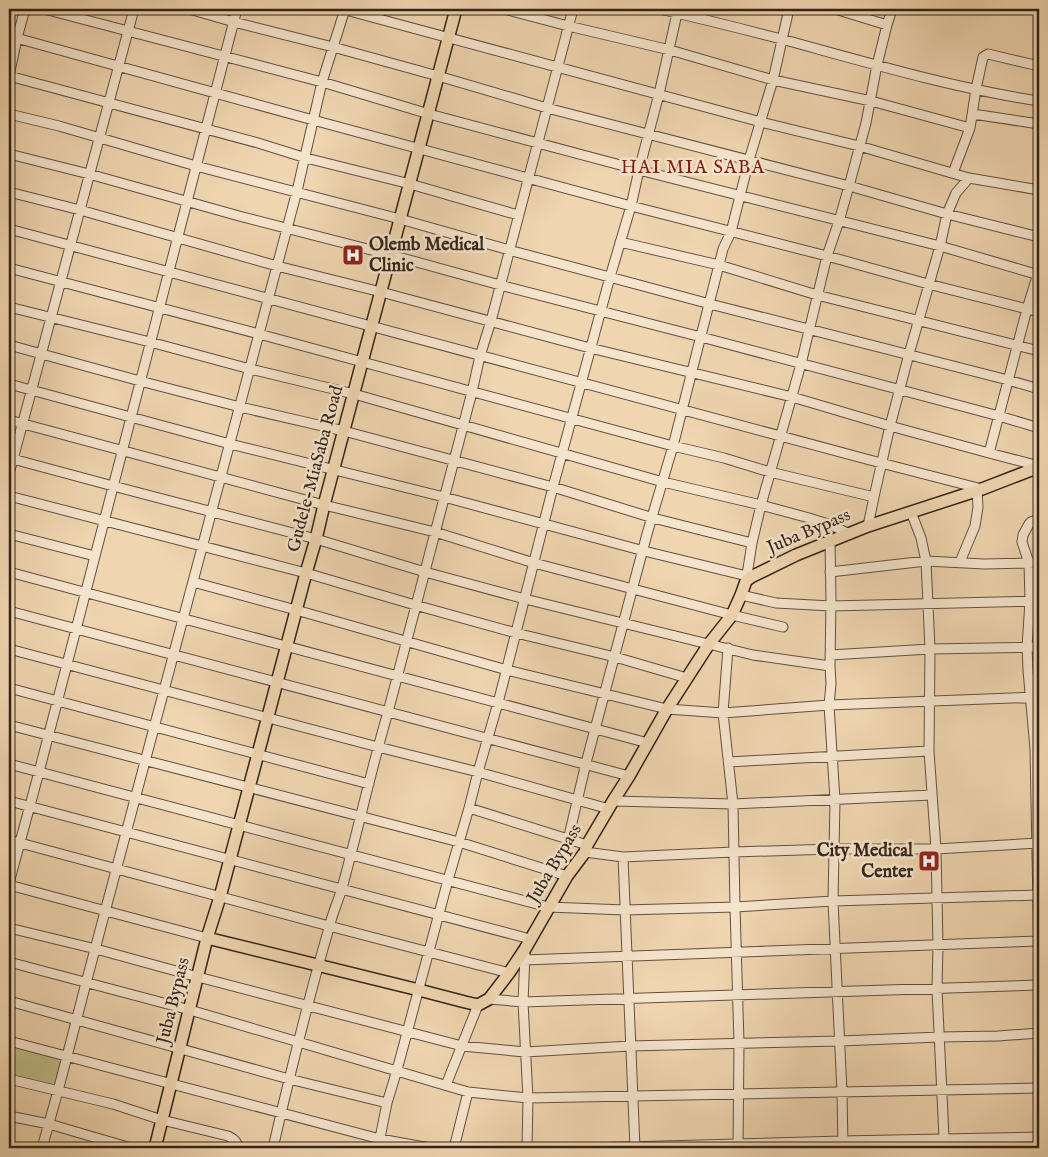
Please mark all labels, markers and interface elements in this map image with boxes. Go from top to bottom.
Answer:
district label: HAI MIA SABA [621,156,765,180]
place label: Olemb Medical Clinic [369,234,485,278]
hospital icon: Olemb Medical Clinic [341,243,365,267]
street label: Gudele-MiaSaba Road [283,383,349,555]
street label: Juba Bypass [762,504,854,561]
street label: Juba Bypass [521,820,588,910]
place label: City Medical Center [817,840,914,884]
hospital icon: City Medical Center [917,849,941,873]
street label: Juba Bypass [152,955,196,1049]

